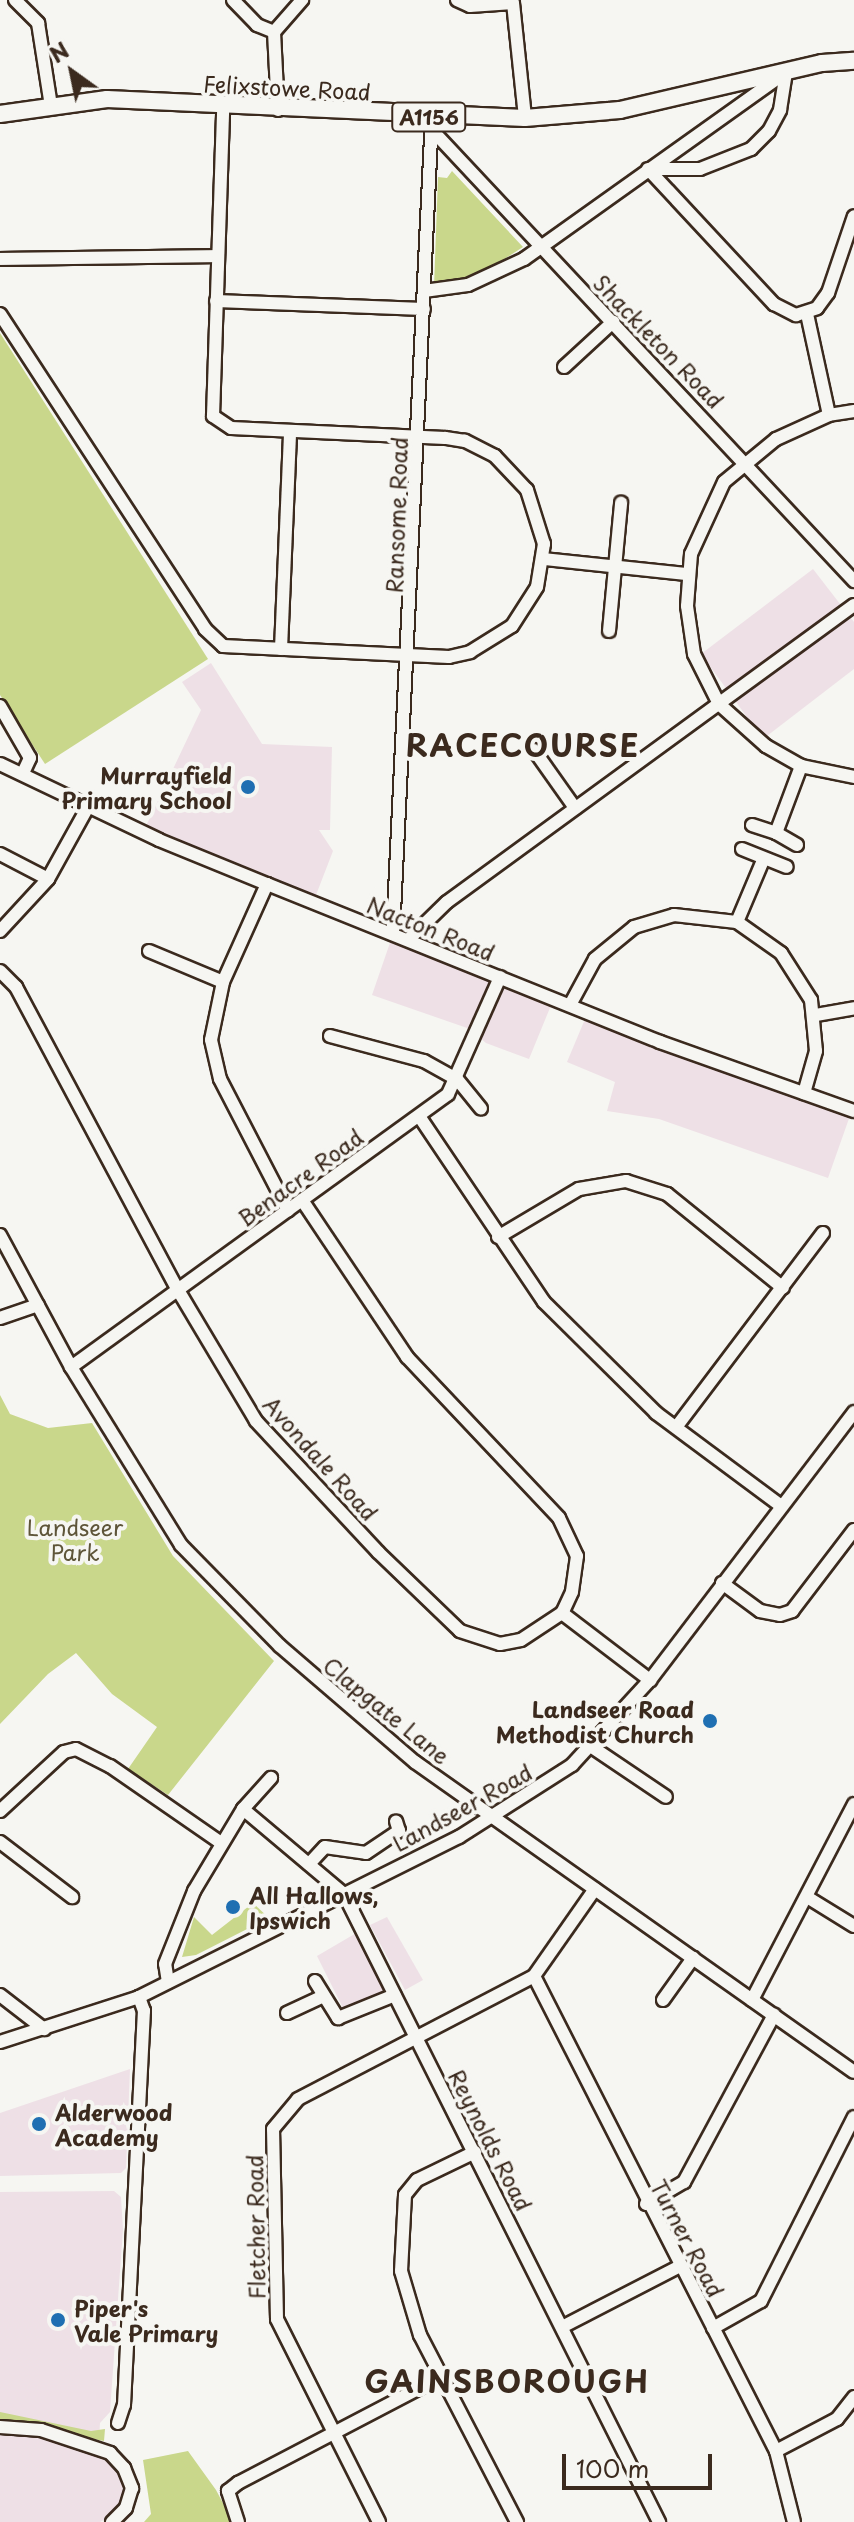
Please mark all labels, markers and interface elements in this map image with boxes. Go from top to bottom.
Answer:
north arrow [32,32,112,112]
text: N [42,33,75,70]
street label: Felixstowe Road [203,69,371,105]
road number: A1156 [391,101,467,133]
street label: Shackleton Road [589,269,729,413]
street label: Ransome Road [380,436,412,594]
district label: RACECOURSE [405,727,641,763]
place label: Murrayfield Primary School [61,761,232,812]
marker: Murrayfield Primary School [239,778,257,796]
street label: Nacton Road [363,890,499,966]
street label: Benacre Road [232,1123,368,1231]
street label: Avondale Road [258,1390,384,1526]
park label: Landseer Park [27,1513,123,1564]
street label: Clapgate Lane [319,1651,455,1769]
place label: Landseer Road Methodist Church [495,1695,694,1746]
marker: Landseer Road Methodist Church [701,1712,719,1730]
street label: Landseer Road [387,1757,537,1857]
place label: All Hallows, Ipswich [249,1881,378,1932]
marker: All Hallows, Ipswich [224,1898,242,1916]
street label: Reynolds Road [444,2065,538,2215]
place label: Alderwood Academy [55,2098,172,2150]
marker: Alderwood Academy [30,2115,48,2133]
street label: Fletcher Road [241,2154,269,2300]
street label: Turner Road [646,2174,730,2302]
place label: Piper's Vale Primary [74,2294,219,2346]
marker: Piper's Vale Primary [49,2311,67,2329]
district label: GAINSBOROUGH [364,2363,650,2399]
scale bar [566,2438,716,2488]
text: 100 m [576,2450,649,2486]

